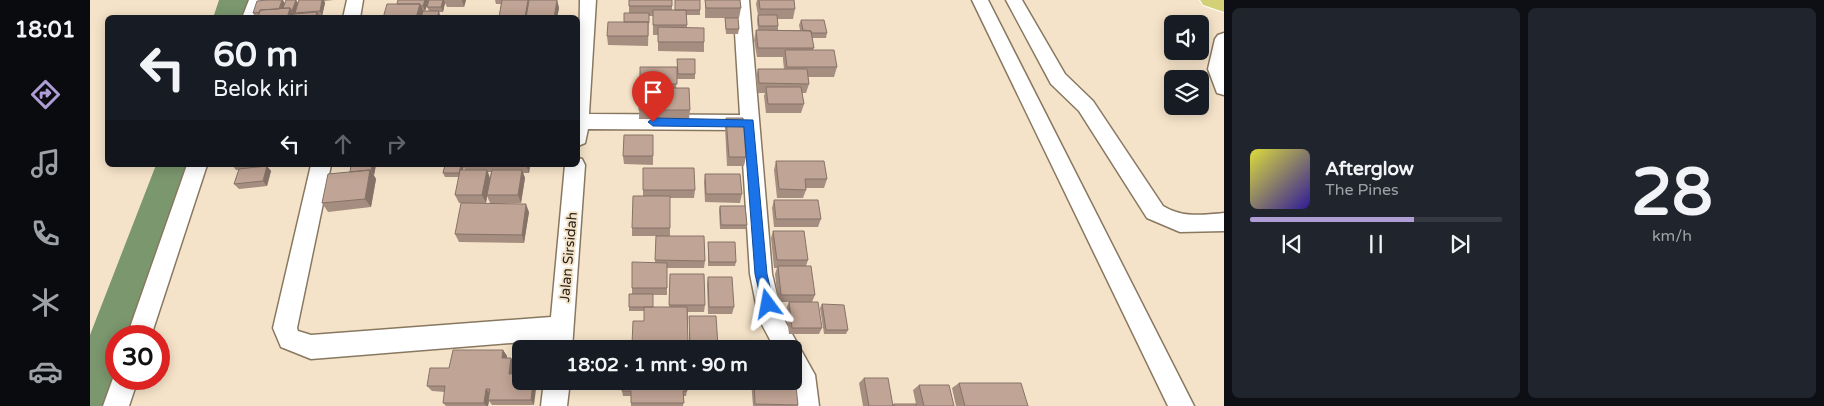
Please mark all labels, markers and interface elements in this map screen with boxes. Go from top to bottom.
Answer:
map controls [1164,15,1209,115]
button: sound [1164,15,1209,60]
text: 18:01 [15,17,75,43]
text: 60 m [213,34,298,76]
icon: left [130,35,195,100]
button: layers [1164,70,1209,115]
pin [632,71,674,122]
text: Belok kiri [213,76,309,102]
icon: directions [28,77,63,112]
icon: arrive [639,78,667,106]
icon: left [276,130,304,158]
icon: ahead [329,130,357,158]
icon: right [382,130,410,158]
icon: music [28,146,63,181]
text: 28 [1631,154,1713,233]
text: Afterglow [1325,158,1414,180]
text: The Pines [1325,180,1399,200]
street label: Jalan Sirsidah [556,211,581,303]
icon: phone [28,216,63,251]
text: km/h [1652,226,1692,246]
icon: previous [1278,230,1306,258]
icon: pause [1362,230,1390,258]
icon: next [1446,230,1474,258]
position arrow [741,277,793,329]
icon: climate [28,285,63,320]
speed limit sign: 30 [105,325,170,390]
icon: car [28,354,63,389]
text: 18:02 · 1 mnt · 90 m [566,354,748,376]

